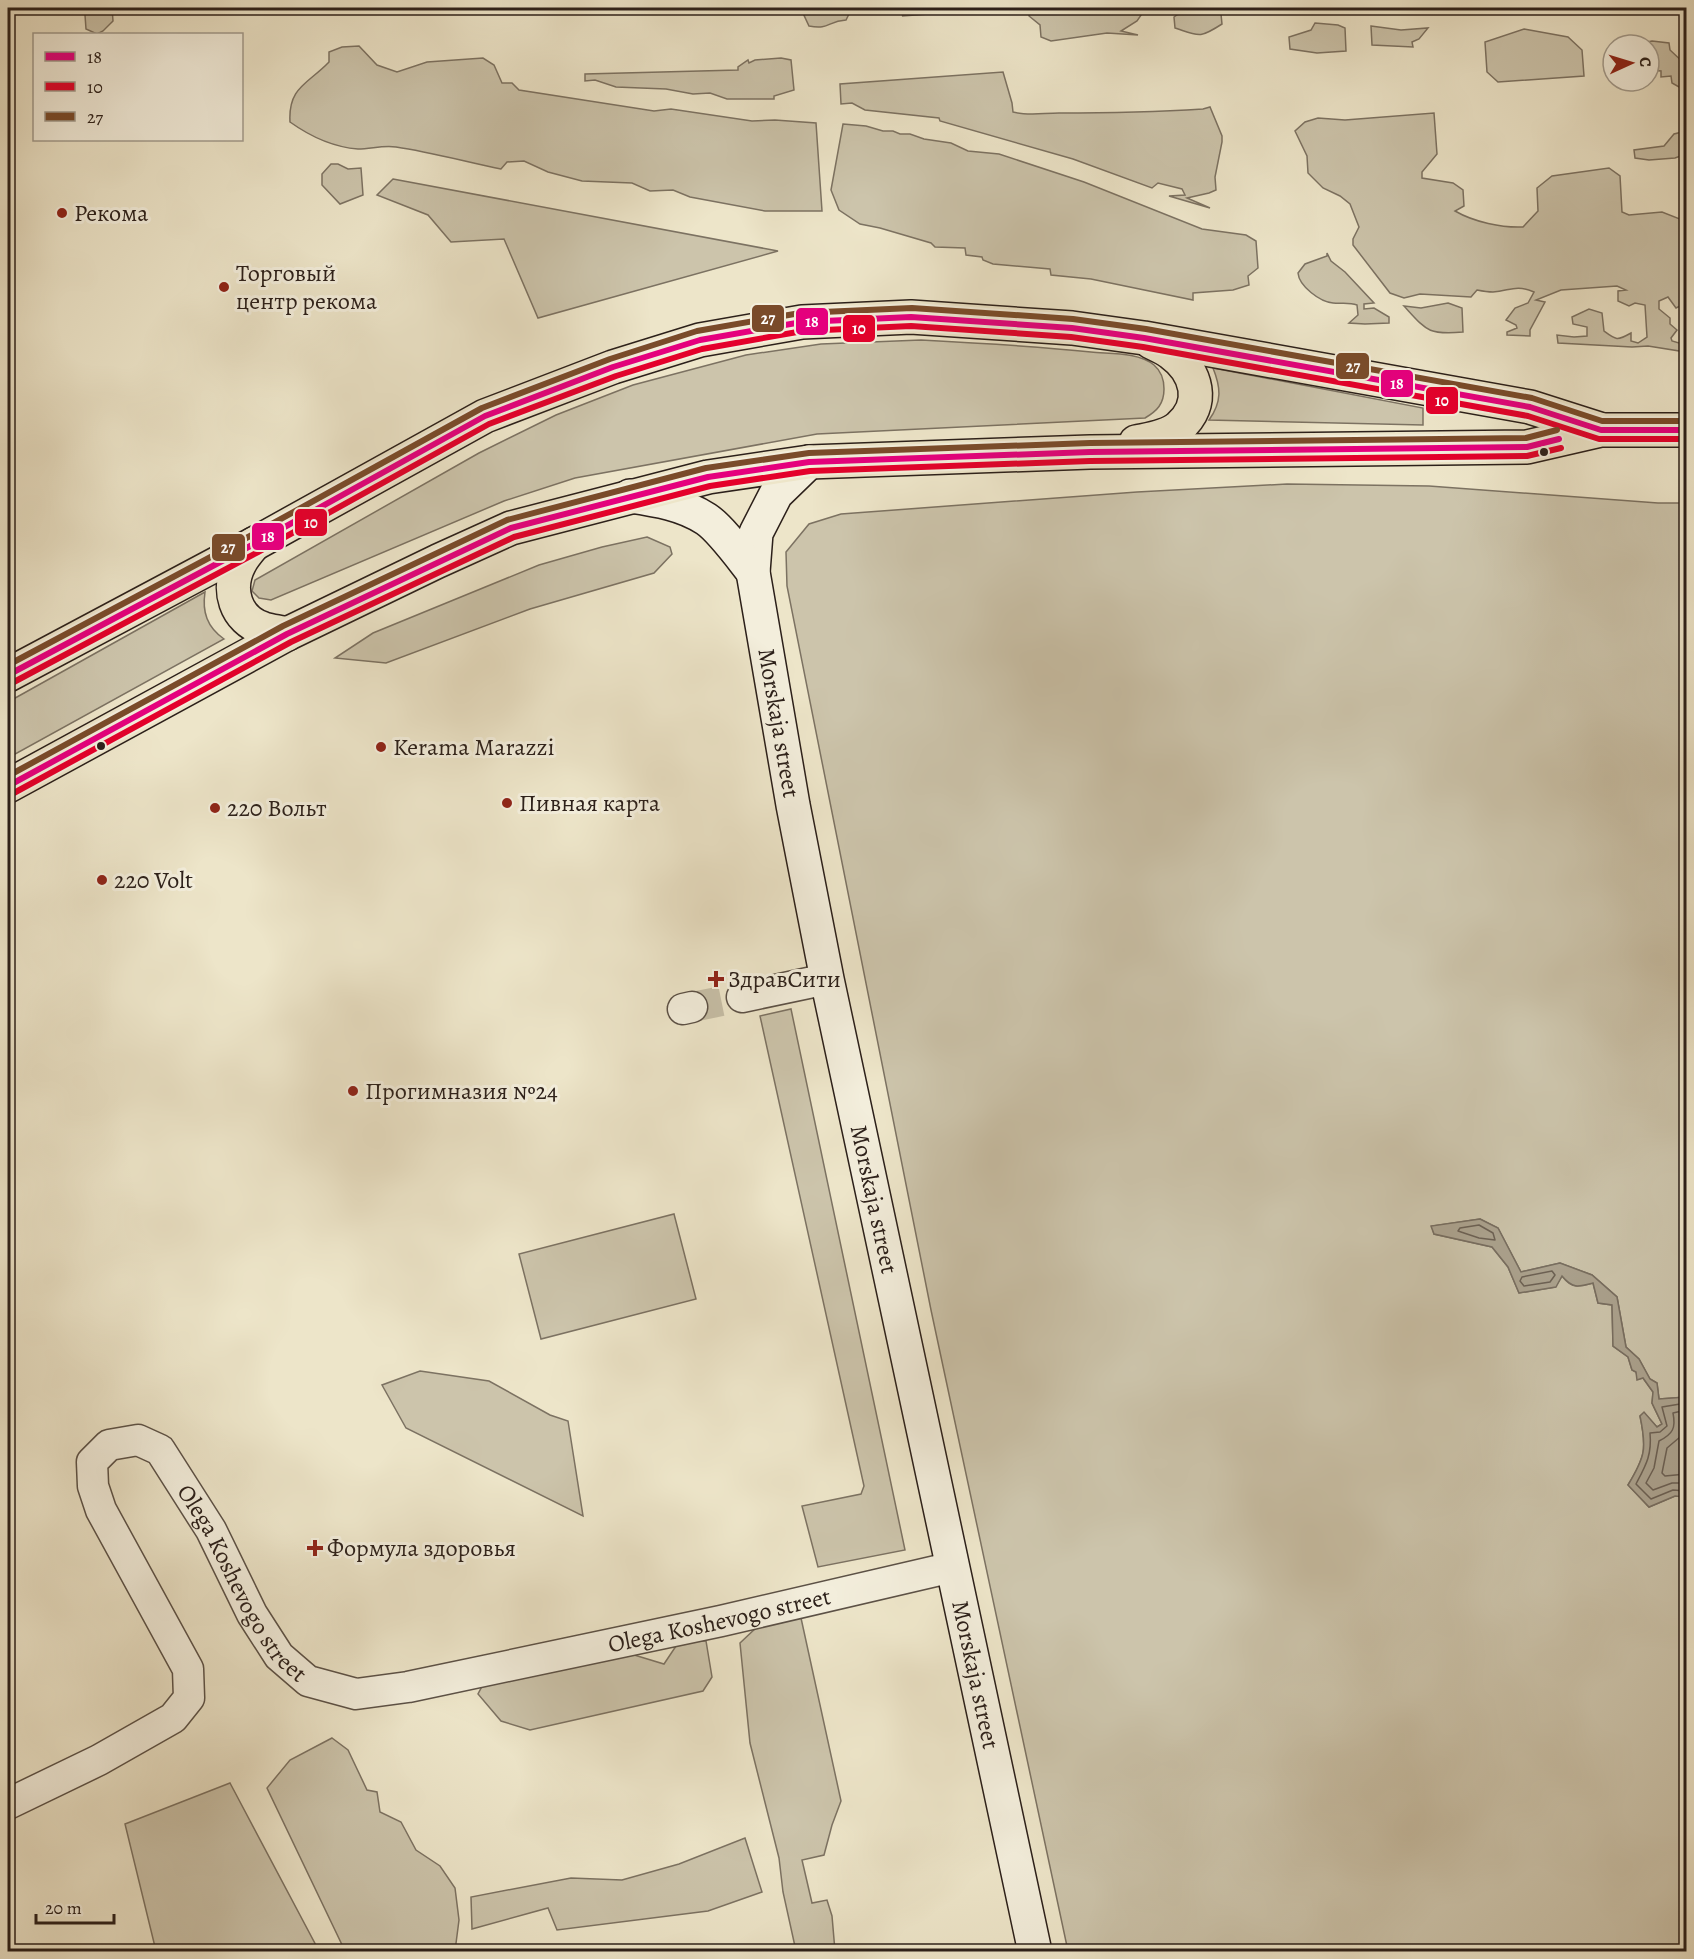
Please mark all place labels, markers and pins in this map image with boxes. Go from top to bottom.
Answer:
place label: Рекома [74,197,148,229]
marker: Рекома [55,206,69,220]
place label: Торговый центр рекома [236,257,377,317]
marker: Торговый центр рекома [217,280,231,294]
unlabelled marker [1538,446,1550,458]
place label: Kerama Marazzi [393,731,554,763]
unlabelled marker [95,740,107,752]
marker: Kerama Marazzi [374,740,388,754]
place label: Пивная карта [519,787,660,819]
place label: 220 Вольт [227,792,327,824]
marker: Пивная карта [500,796,514,810]
marker: 220 Вольт [208,801,222,815]
place label: 220 Volt [114,864,193,896]
marker: 220 Volt [95,873,109,887]
place label: ЗдравСити [728,963,841,995]
marker: ЗдравСити [709,972,723,986]
place label: Прогимназия №24 [365,1075,558,1107]
marker: Прогимназия №24 [346,1084,360,1098]
place label: Формула здоровья [327,1532,516,1564]
marker: Формула здоровья [308,1541,322,1555]

